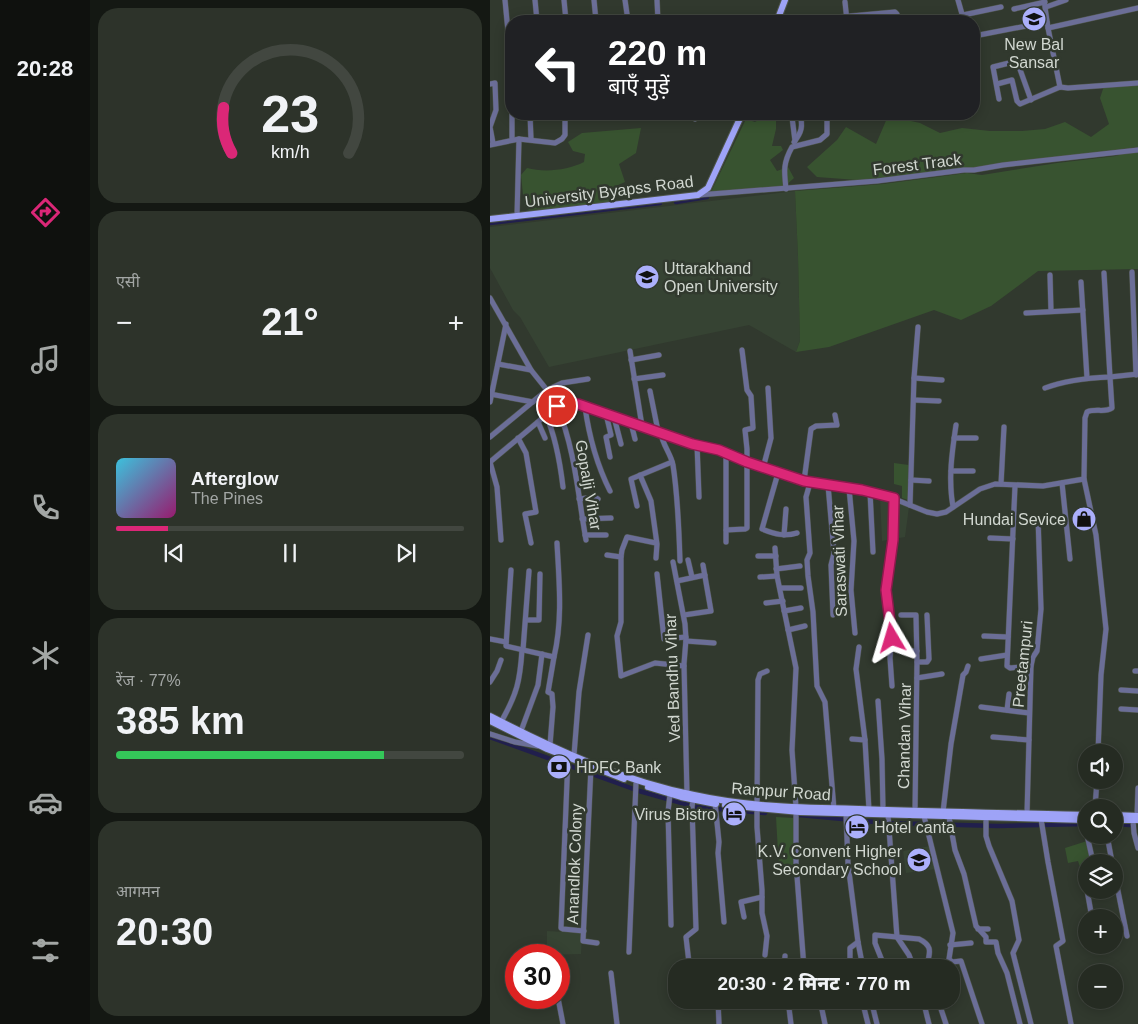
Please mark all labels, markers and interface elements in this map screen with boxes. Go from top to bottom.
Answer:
school or university icon: New Bal Sansar [1021,6,1047,32]
text: 220 m [608,33,707,72]
icon: left [525,35,590,100]
place label: New Bal Sansar [1004,36,1064,71]
text: 20:28 [17,56,73,81]
text: बाएँ मुड़ें [608,74,669,99]
text: 23 [261,85,319,143]
text: km/h [271,142,309,162]
street label: Forest Track [872,151,963,178]
street label: University Byapss Road [524,173,694,210]
icon: directions [28,195,63,230]
place label: Uttarakhand Open University [664,260,778,295]
school or university icon: Uttarakhand Open University [634,264,660,290]
text: एसी [116,273,140,290]
text: 21° [261,301,319,343]
text: − [116,307,132,338]
text: + [448,307,464,338]
icon: music [28,342,63,377]
pin [536,385,578,427]
icon: arrive [543,392,571,420]
street label: Gopalji Vihar [572,439,605,532]
text: Afterglow [191,468,279,489]
icon: phone [28,490,63,525]
text: The Pines [191,490,263,507]
street label: Saraswati Vihar [829,504,850,617]
shop icon: Hundai Sevice [1071,506,1097,532]
place label: Hundai Sevice [963,511,1066,528]
icon: previous [160,539,188,567]
icon: pause [276,539,304,567]
icon: next [392,539,420,567]
position arrow [865,611,917,663]
street label: Ved Bandhu Vihar [662,613,683,743]
street label: Preetampuri [1009,620,1036,708]
icon: climate [28,638,63,673]
text: रेंज · 77% [116,672,181,689]
street label: Chandan Vihar [895,682,914,789]
text: 385 km [116,700,245,742]
map controls [1078,744,1123,1009]
button: sound [1078,744,1123,789]
bank icon: HDFC Bank [546,754,572,780]
place label: HDFC Bank [576,759,662,776]
street label: Rampur Road [731,780,831,803]
icon: car [28,785,63,820]
button: search [1078,799,1123,844]
hotel icon: Virus Bistro [721,801,747,827]
street label: Anandlok Colony [564,803,585,925]
place label: Virus Bistro [634,806,716,823]
hotel icon: Hotel canta [844,814,870,840]
place label: Hotel canta [874,819,955,836]
place label: K.V. Convent Higher Secondary School [758,843,903,878]
school or university icon: K.V. Convent Higher Secondary School [906,847,932,873]
button: layers [1078,854,1123,899]
text: आगमन [116,883,160,900]
button: + [1078,909,1123,954]
text: 20:30 [116,911,213,953]
icon: filters [28,933,63,968]
speed limit sign: 30 [505,944,570,1009]
button: − [1078,964,1123,1009]
text: 20:30 · 2 मिनट · 770 m [718,973,911,994]

